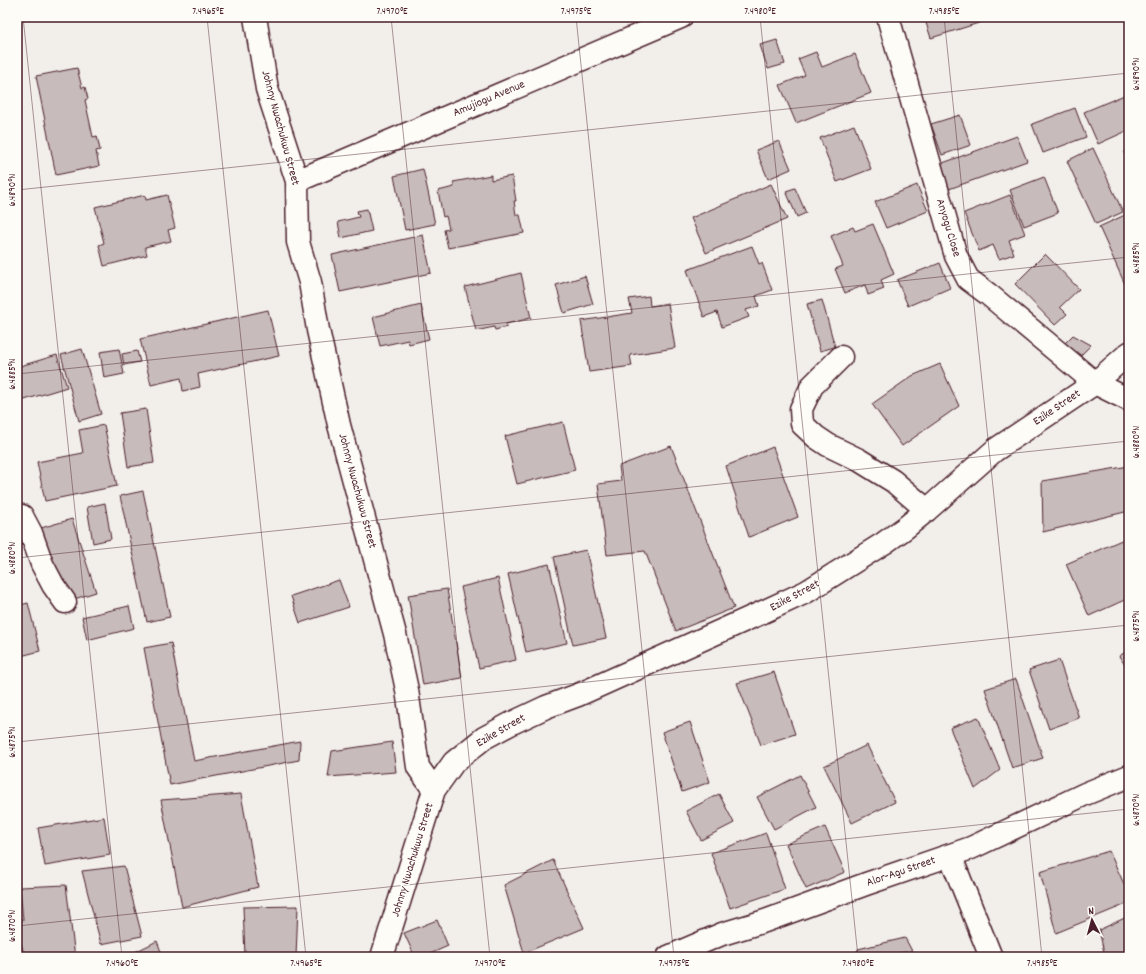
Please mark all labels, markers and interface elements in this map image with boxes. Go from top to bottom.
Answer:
text: 7.4965°E [192,5,224,19]
text: 7.4970°E [376,5,408,19]
text: 7.4975°E [561,5,592,19]
text: 7.4980°E [744,5,776,19]
text: 7.4985°E [929,5,960,19]
text: 6.4890°N [1130,57,1144,90]
street label: Johnny Nwachukwu Street [256,69,304,188]
street label: Amujiogu Avenue [450,76,528,122]
text: 6.4890°N [6,173,20,206]
street label: Anyogu Close [931,197,965,259]
text: 6.4885°N [1130,242,1144,274]
text: 6.4885°N [6,358,20,390]
street label: Ezike Street [1030,385,1085,430]
text: 6.4880°N [1130,426,1144,458]
street label: Johnny Nwachukwu Street [333,432,381,551]
text: 6.4880°N [6,542,20,574]
street label: Ezike Street [767,575,823,616]
text: 6.4875°N [1130,610,1144,642]
street label: Ezike Street [473,710,529,752]
text: 6.4875°N [6,726,20,758]
text: 6.4870°N [1130,794,1144,826]
street label: Johnny Nwachukwu Street [388,800,439,919]
street label: Alor-Agu Street [864,852,938,892]
north arrow [1072,900,1112,940]
text: N [1088,904,1095,920]
text: 6.4870°N [6,910,20,942]
text: 7.4960°E [106,957,139,971]
text: 7.4965°E [290,957,322,971]
text: 7.4970°E [474,957,506,971]
text: 7.4975°E [659,957,690,971]
text: 7.4980°E [842,957,874,971]
text: 7.4985°E [1027,957,1058,971]

